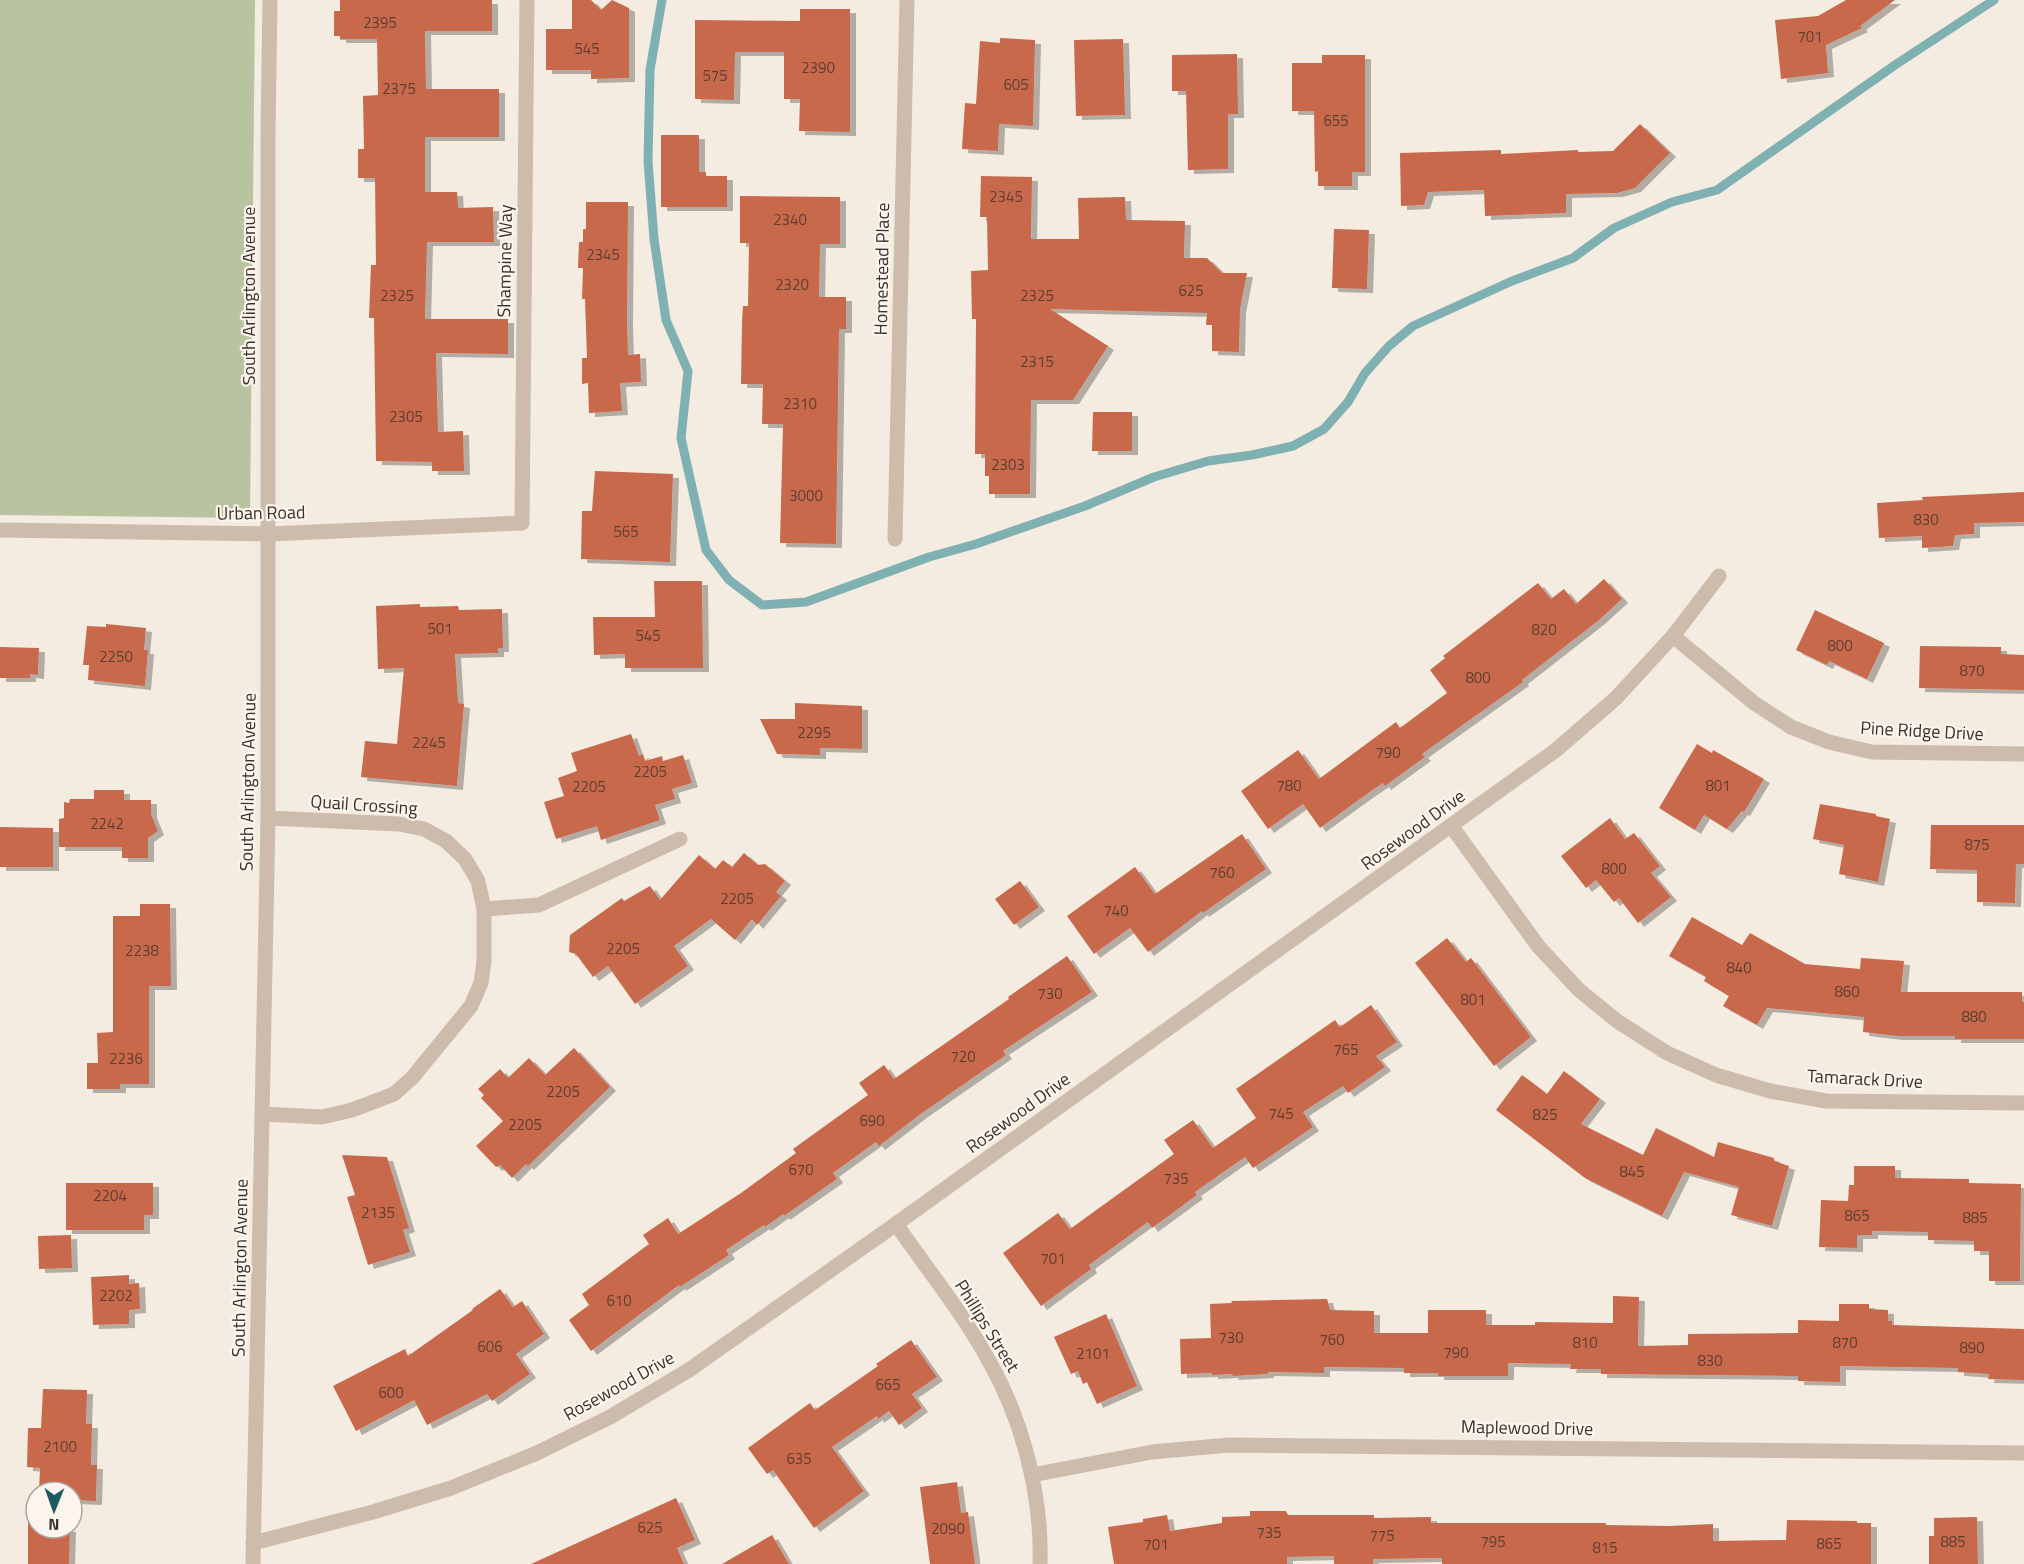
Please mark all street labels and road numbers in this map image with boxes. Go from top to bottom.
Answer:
street label: Homestead Place [867,202,896,336]
street label: Shampine Way [490,204,519,318]
street label: South Arlington Avenue [235,207,262,385]
street label: Urban Road [216,498,306,527]
street label: South Arlington Avenue [232,693,263,871]
street label: Pine Ridge Drive [1860,714,1984,747]
street label: Rosewood Drive [1355,782,1471,877]
street label: Quail Crossing [310,787,419,822]
street label: Tamarack Drive [1806,1062,1924,1095]
street label: Rosewood Drive [960,1065,1076,1160]
street label: South Arlington Avenue [224,1179,255,1357]
street label: Phillips Street [948,1274,1027,1378]
street label: Rosewood Drive [558,1344,679,1427]
street label: Maplewood Drive [1461,1413,1593,1442]

